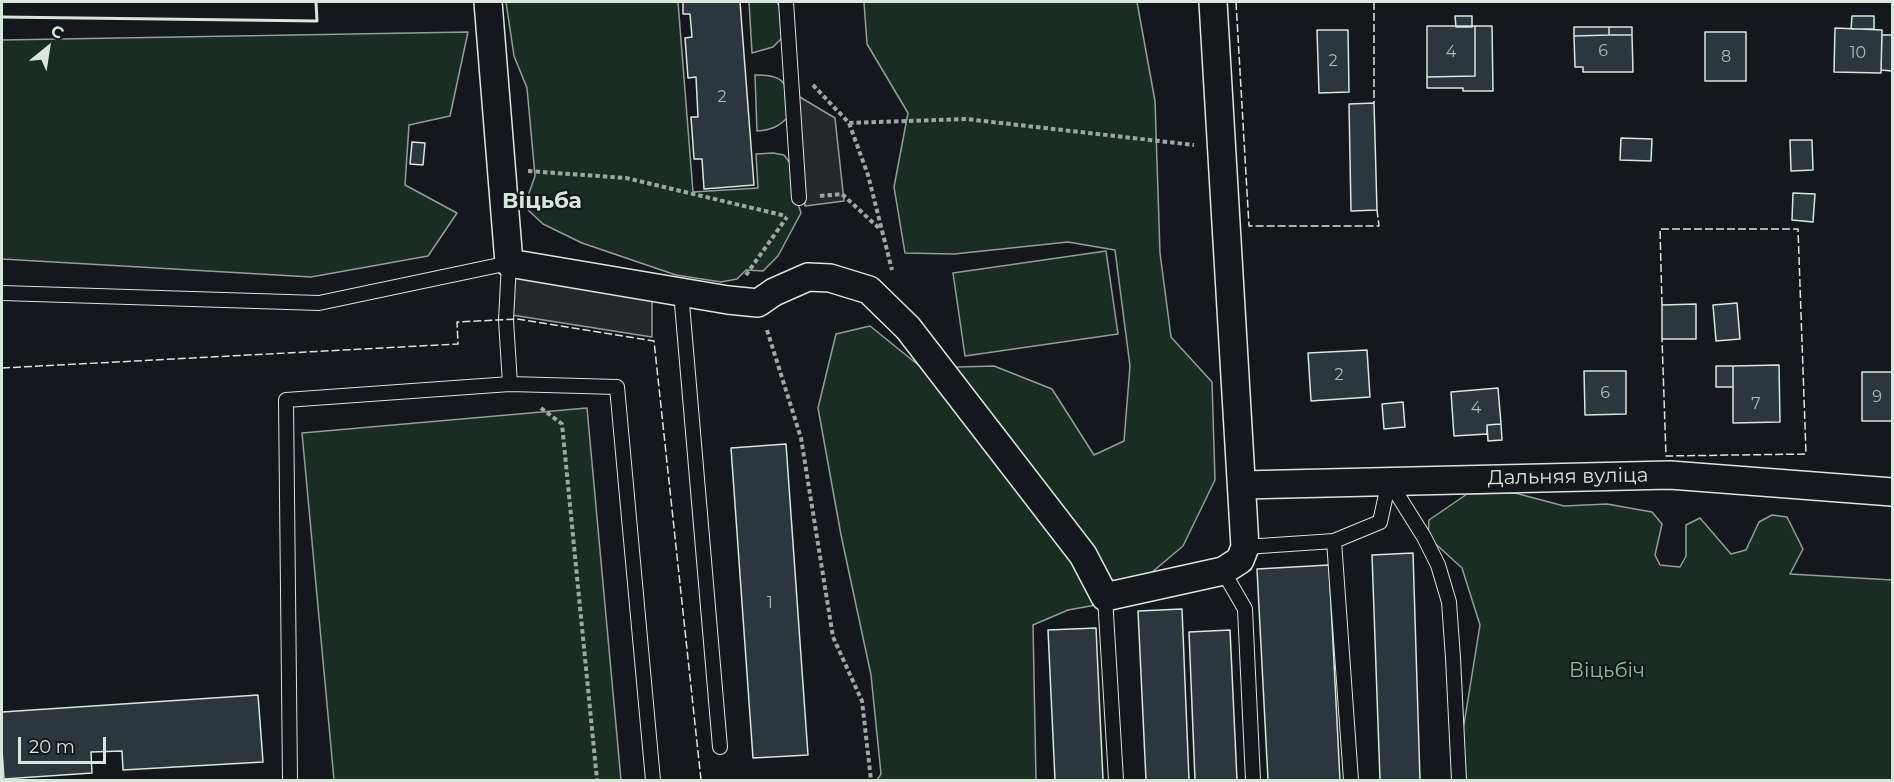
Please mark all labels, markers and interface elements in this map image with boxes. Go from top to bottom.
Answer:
north arrow [18,18,78,78]
text: С [47,21,67,43]
house number: 6 [1598,41,1608,61]
house number: 4 [1446,42,1456,62]
house number: 10 [1850,43,1866,63]
house number: 8 [1721,47,1731,67]
house number: 2 [1328,51,1338,71]
house number: 2 [717,87,727,107]
district label: Віцьба [502,189,582,215]
house number: 2 [1334,365,1344,385]
house number: 6 [1600,383,1610,403]
house number: 9 [1872,387,1882,407]
house number: 7 [1751,394,1761,414]
house number: 4 [1471,398,1481,418]
street label: Дальняя вуліца [1487,464,1649,490]
house number: 1 [767,593,773,613]
park label: Віцьбіч [1569,659,1645,683]
scale bar [21,725,110,763]
text: 20 m [29,736,75,758]

